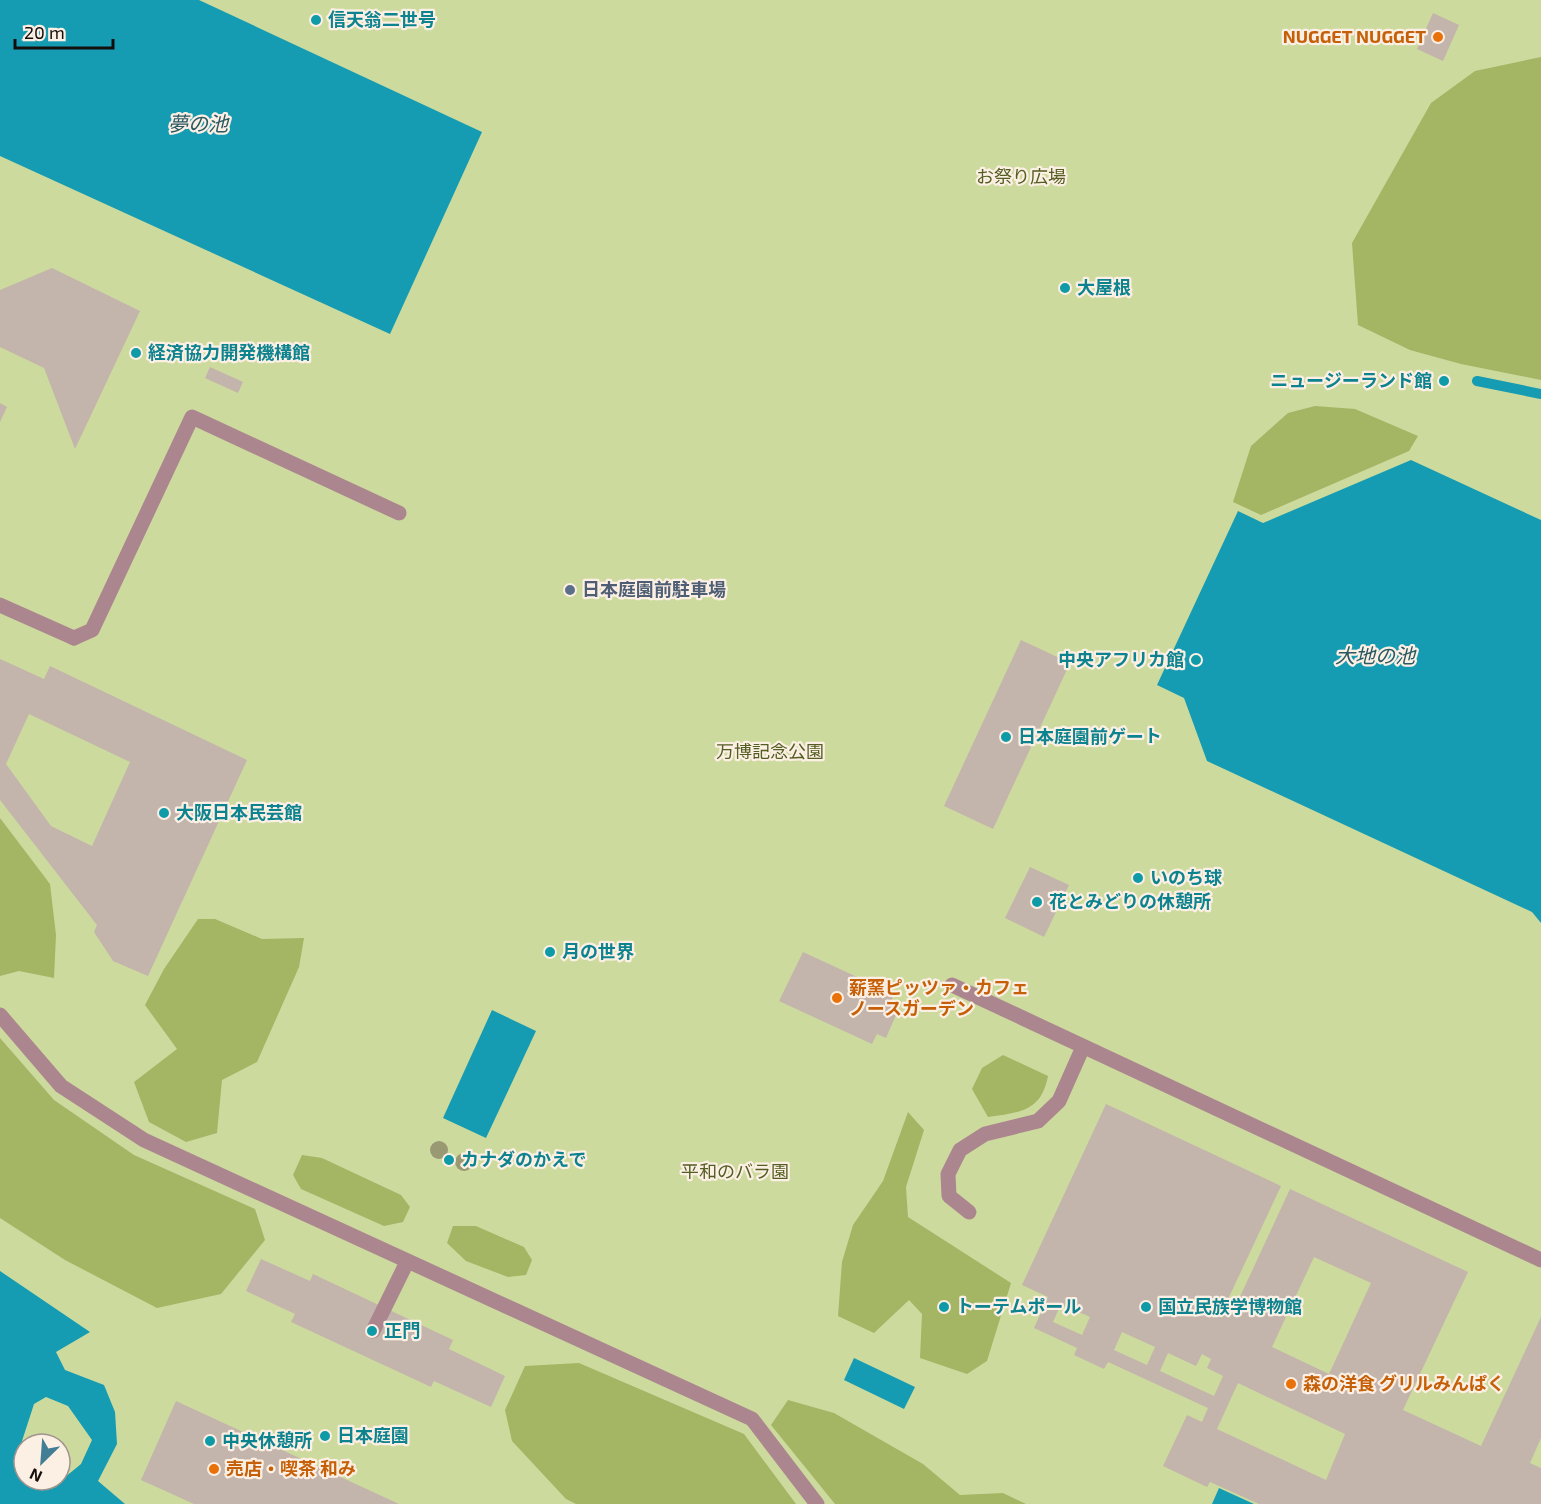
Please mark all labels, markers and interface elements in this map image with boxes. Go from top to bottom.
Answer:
place label: 信天翁二世号 [328,8,436,30]
scale bar [15,12,112,50]
marker: 信天翁二世号 [309,13,323,27]
text: 20 m [24,21,65,43]
place label: NUGGET NUGGET [1283,25,1426,47]
marker: NUGGET NUGGET [1431,30,1445,44]
water label: 夢の池 [168,111,230,135]
park label: お祭り広場 [976,165,1066,187]
place label: 大屋根 [1077,276,1131,298]
marker: 大屋根 [1058,281,1072,295]
place label: 経済協力開発機構館 [148,341,310,363]
marker: 経済協力開発機構館 [129,346,143,360]
place label: ニュージーランド館 [1270,369,1432,391]
marker: ニュージーランド館 [1437,374,1451,388]
place label: 日本庭園前駐車場 [582,578,726,600]
marker: 日本庭園前駐車場 [563,583,577,597]
water label: 大地の池 [1335,643,1417,667]
place label: 中央アフリカ館 [1058,648,1184,670]
marker: 中央アフリカ館 [1189,653,1203,667]
place label: 日本庭園前ゲート [1018,725,1162,747]
marker: 日本庭園前ゲート [999,730,1013,744]
park label: 万博記念公園 [716,740,824,762]
place label: 大阪日本民芸館 [176,801,302,823]
marker: 大阪日本民芸館 [157,806,171,820]
place label: いのち球 [1150,866,1222,888]
marker: いのち球 [1131,871,1145,885]
place label: 花とみどりの休憩所 [1049,890,1211,912]
marker: 花とみどりの休憩所 [1030,895,1044,909]
place label: 月の世界 [562,940,634,962]
marker: 月の世界 [543,945,557,959]
place label: 薪窯ピッツァ・カフェ ノースガーデン [849,976,1029,1019]
marker: 薪窯ピッツァ・カフェ ノースガーデン [830,991,844,1005]
place label: カナダのかえで [461,1148,586,1170]
marker: カナダのかえで [442,1153,456,1167]
park label: 平和のバラ園 [681,1160,789,1182]
place label: トーテムポール [956,1295,1081,1317]
place label: 国立民族学博物館 [1158,1295,1302,1317]
marker: トーテムポール [937,1300,951,1314]
marker: 国立民族学博物館 [1139,1300,1153,1314]
place label: 正門 [384,1319,420,1341]
marker: 正門 [365,1324,379,1338]
place label: 森の洋食 グリルみんぱく [1303,1372,1505,1394]
marker: 森の洋食 グリルみんぱく [1284,1377,1298,1391]
place label: 日本庭園 [337,1424,409,1446]
place label: 中央休憩所 [222,1429,312,1451]
marker: 日本庭園 [318,1429,332,1443]
north arrow [12,1432,72,1492]
marker: 中央休憩所 [203,1434,217,1448]
place label: 売店・喫茶 和み [226,1457,356,1479]
marker: 売店・喫茶 和み [207,1462,221,1476]
text: N [26,1465,45,1487]

